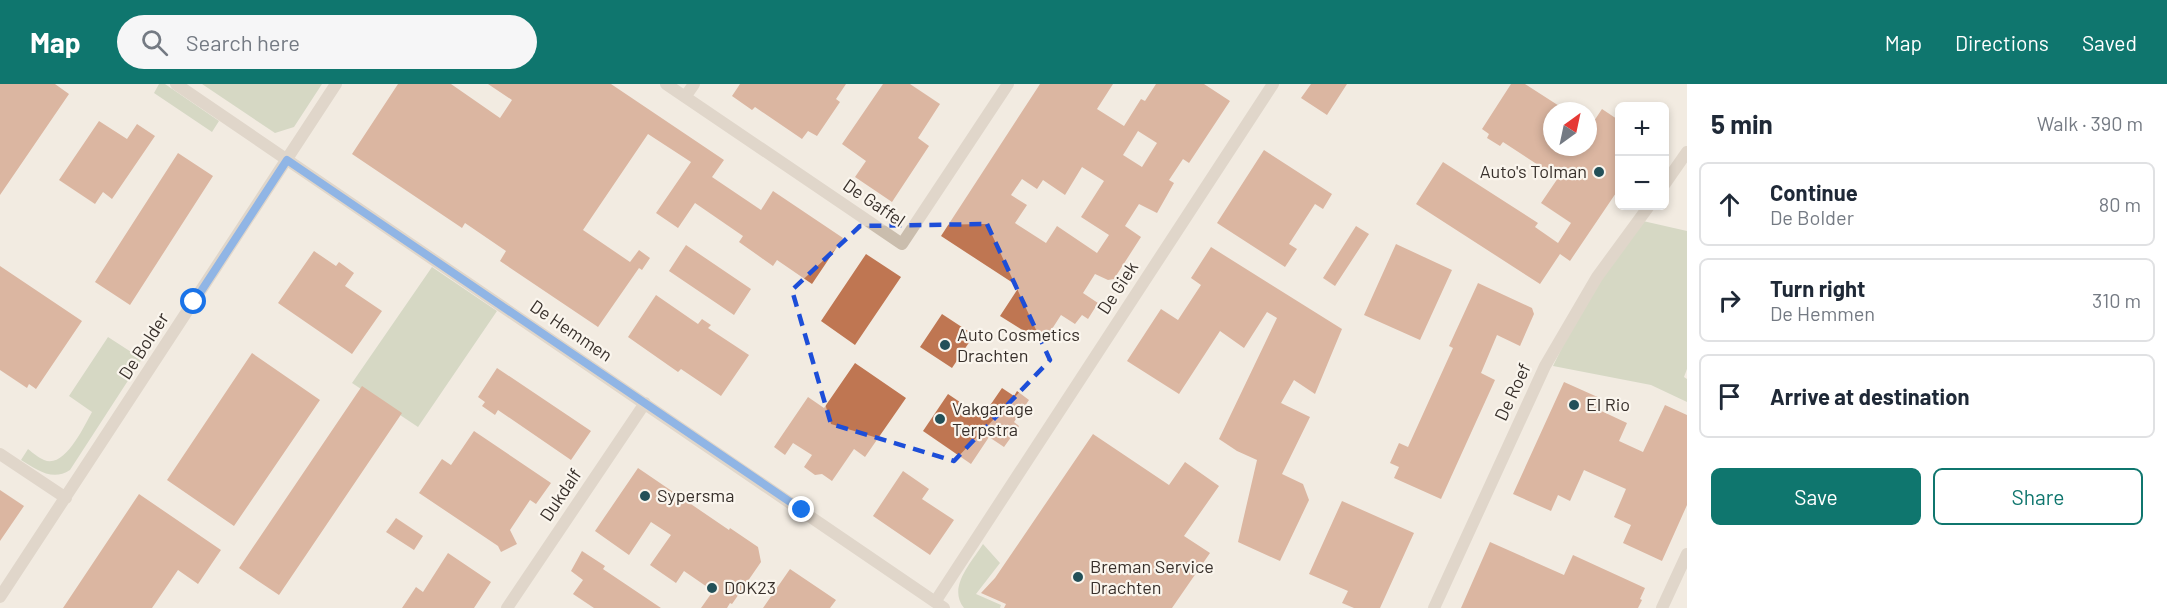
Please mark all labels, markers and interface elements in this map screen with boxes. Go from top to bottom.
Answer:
search box [117,15,537,69]
text: Map [30,25,81,59]
icon: search [138,26,171,59]
text: Search here [186,29,300,55]
text: Map [1885,30,1922,55]
text: Directions [1955,30,2049,55]
text: Saved [2082,30,2137,55]
north arrow [1543,102,1597,156]
map controls [1615,102,1669,210]
button: + [1615,102,1669,156]
text: 5 min [1711,108,1773,139]
text: Walk · 390 m [2037,111,2143,135]
button: − [1615,156,1669,210]
place label: Auto's Tolman [1480,160,1587,182]
marker: Auto's Tolman [1592,165,1606,179]
street label: De Gaffel [839,173,910,231]
text: Continue [1770,179,1858,205]
icon: ahead [1713,188,1746,221]
text: 80 m [2099,192,2141,216]
text: De Bolder [1770,205,1854,229]
street label: De Giek [1092,257,1142,318]
text: Turn right [1770,275,1865,301]
icon: right [1713,284,1746,317]
route start [180,288,206,314]
text: 310 m [2092,288,2141,312]
street label: De Hemmen [526,295,617,366]
text: De Hemmen [1770,301,1875,325]
street label: De Bolder [113,307,173,383]
place label: Auto Cosmetics Drachten [957,323,1080,366]
marker: Auto Cosmetics Drachten [938,338,952,352]
street label: De Roef [1489,359,1535,424]
icon: arrive [1713,380,1746,413]
text: Arrive at destination [1770,383,1969,409]
place label: El Rio [1586,393,1630,415]
place label: Vakgarage Terpstra [952,397,1033,440]
marker: El Rio [1567,398,1581,412]
marker: Vakgarage Terpstra [933,412,947,426]
street label: Dukdalf [535,464,586,525]
button: Save [1711,468,1921,525]
button: Share [1933,468,2143,525]
place label: Sypersma [657,484,734,506]
marker: Sypersma [638,489,652,503]
route end [788,496,814,522]
place label: Breman Service Drachten [1090,555,1214,598]
marker: Breman Service Drachten [1071,570,1085,584]
place label: DOK23 [724,576,776,598]
marker: DOK23 [705,581,719,595]

